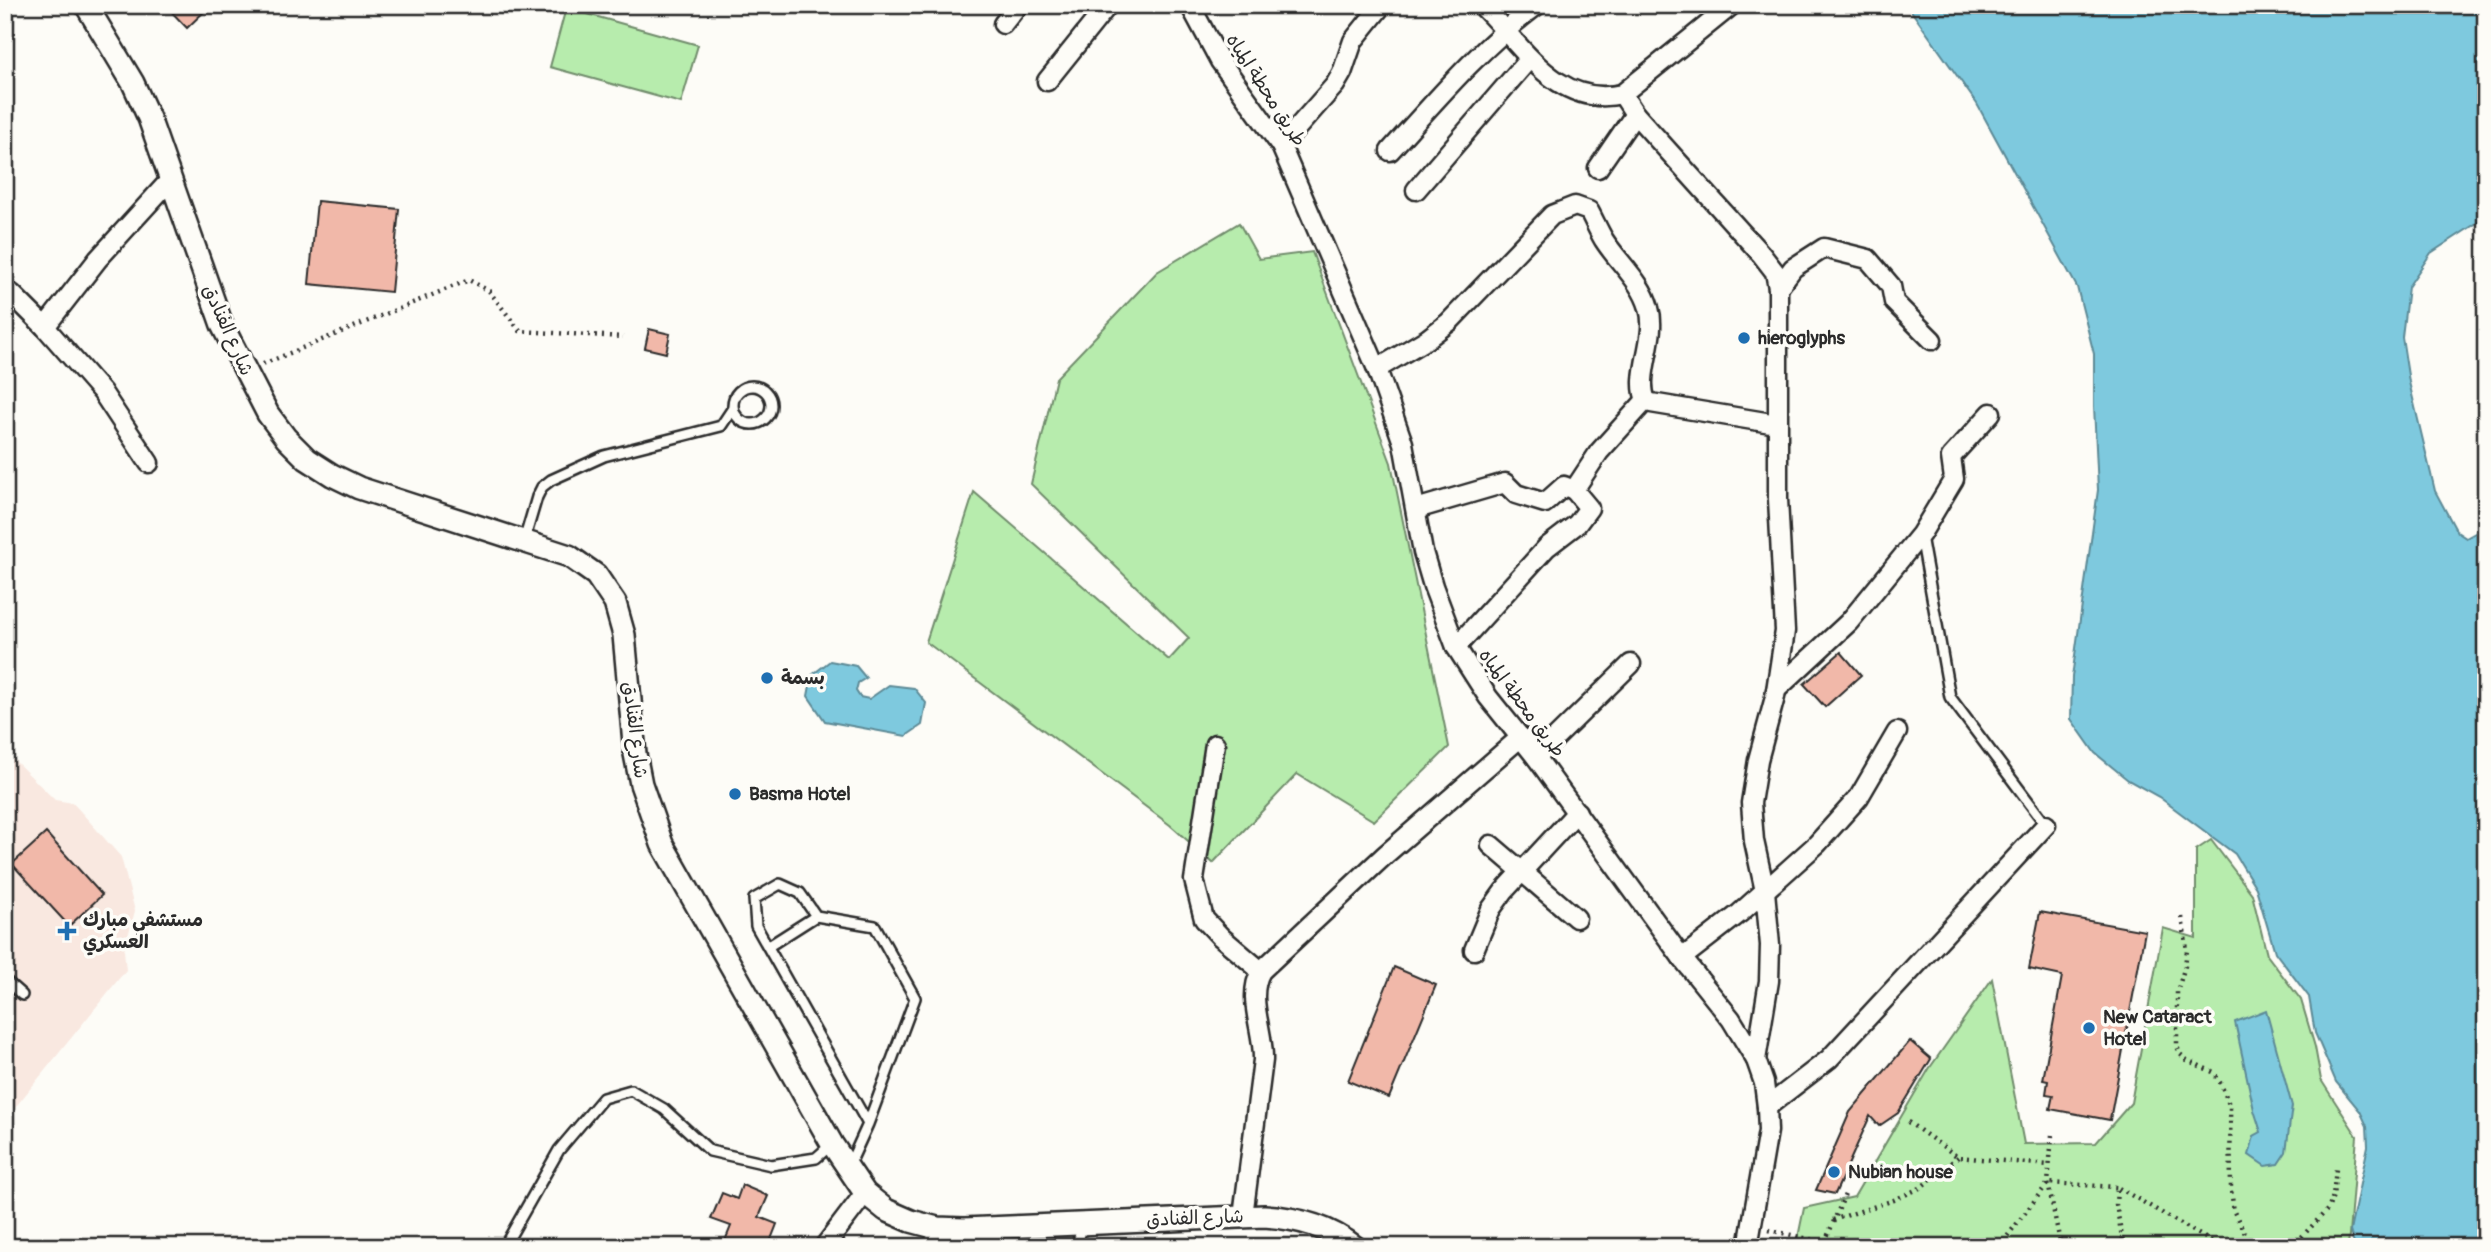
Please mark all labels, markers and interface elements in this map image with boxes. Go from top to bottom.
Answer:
street label: طريق محطة المياه [1221,29,1311,151]
street label: شارع الفنادق [196,281,259,380]
place label: hieroglyphs [1758,326,1846,350]
marker: hieroglyphs [1736,330,1752,346]
street label: طريق محطة المياه [1473,644,1571,762]
place label: بسمة [781,666,825,690]
marker: بسمة [759,670,775,686]
street label: شارع الفنادق [616,680,653,780]
place label: Basma Hotel [749,782,851,806]
marker: Basma Hotel [727,786,743,802]
place label: مستشفي مبارك العسكري [83,908,203,956]
marker: مستشفي مبارك العسكري [57,921,77,941]
place label: New Cataract Hotel [2103,1005,2213,1051]
marker: New Cataract Hotel [2081,1020,2097,1036]
place label: Nubian house [1848,1160,1953,1184]
marker: Nubian house [1826,1164,1842,1180]
street label: شارع الفنادق [1146,1204,1244,1233]

